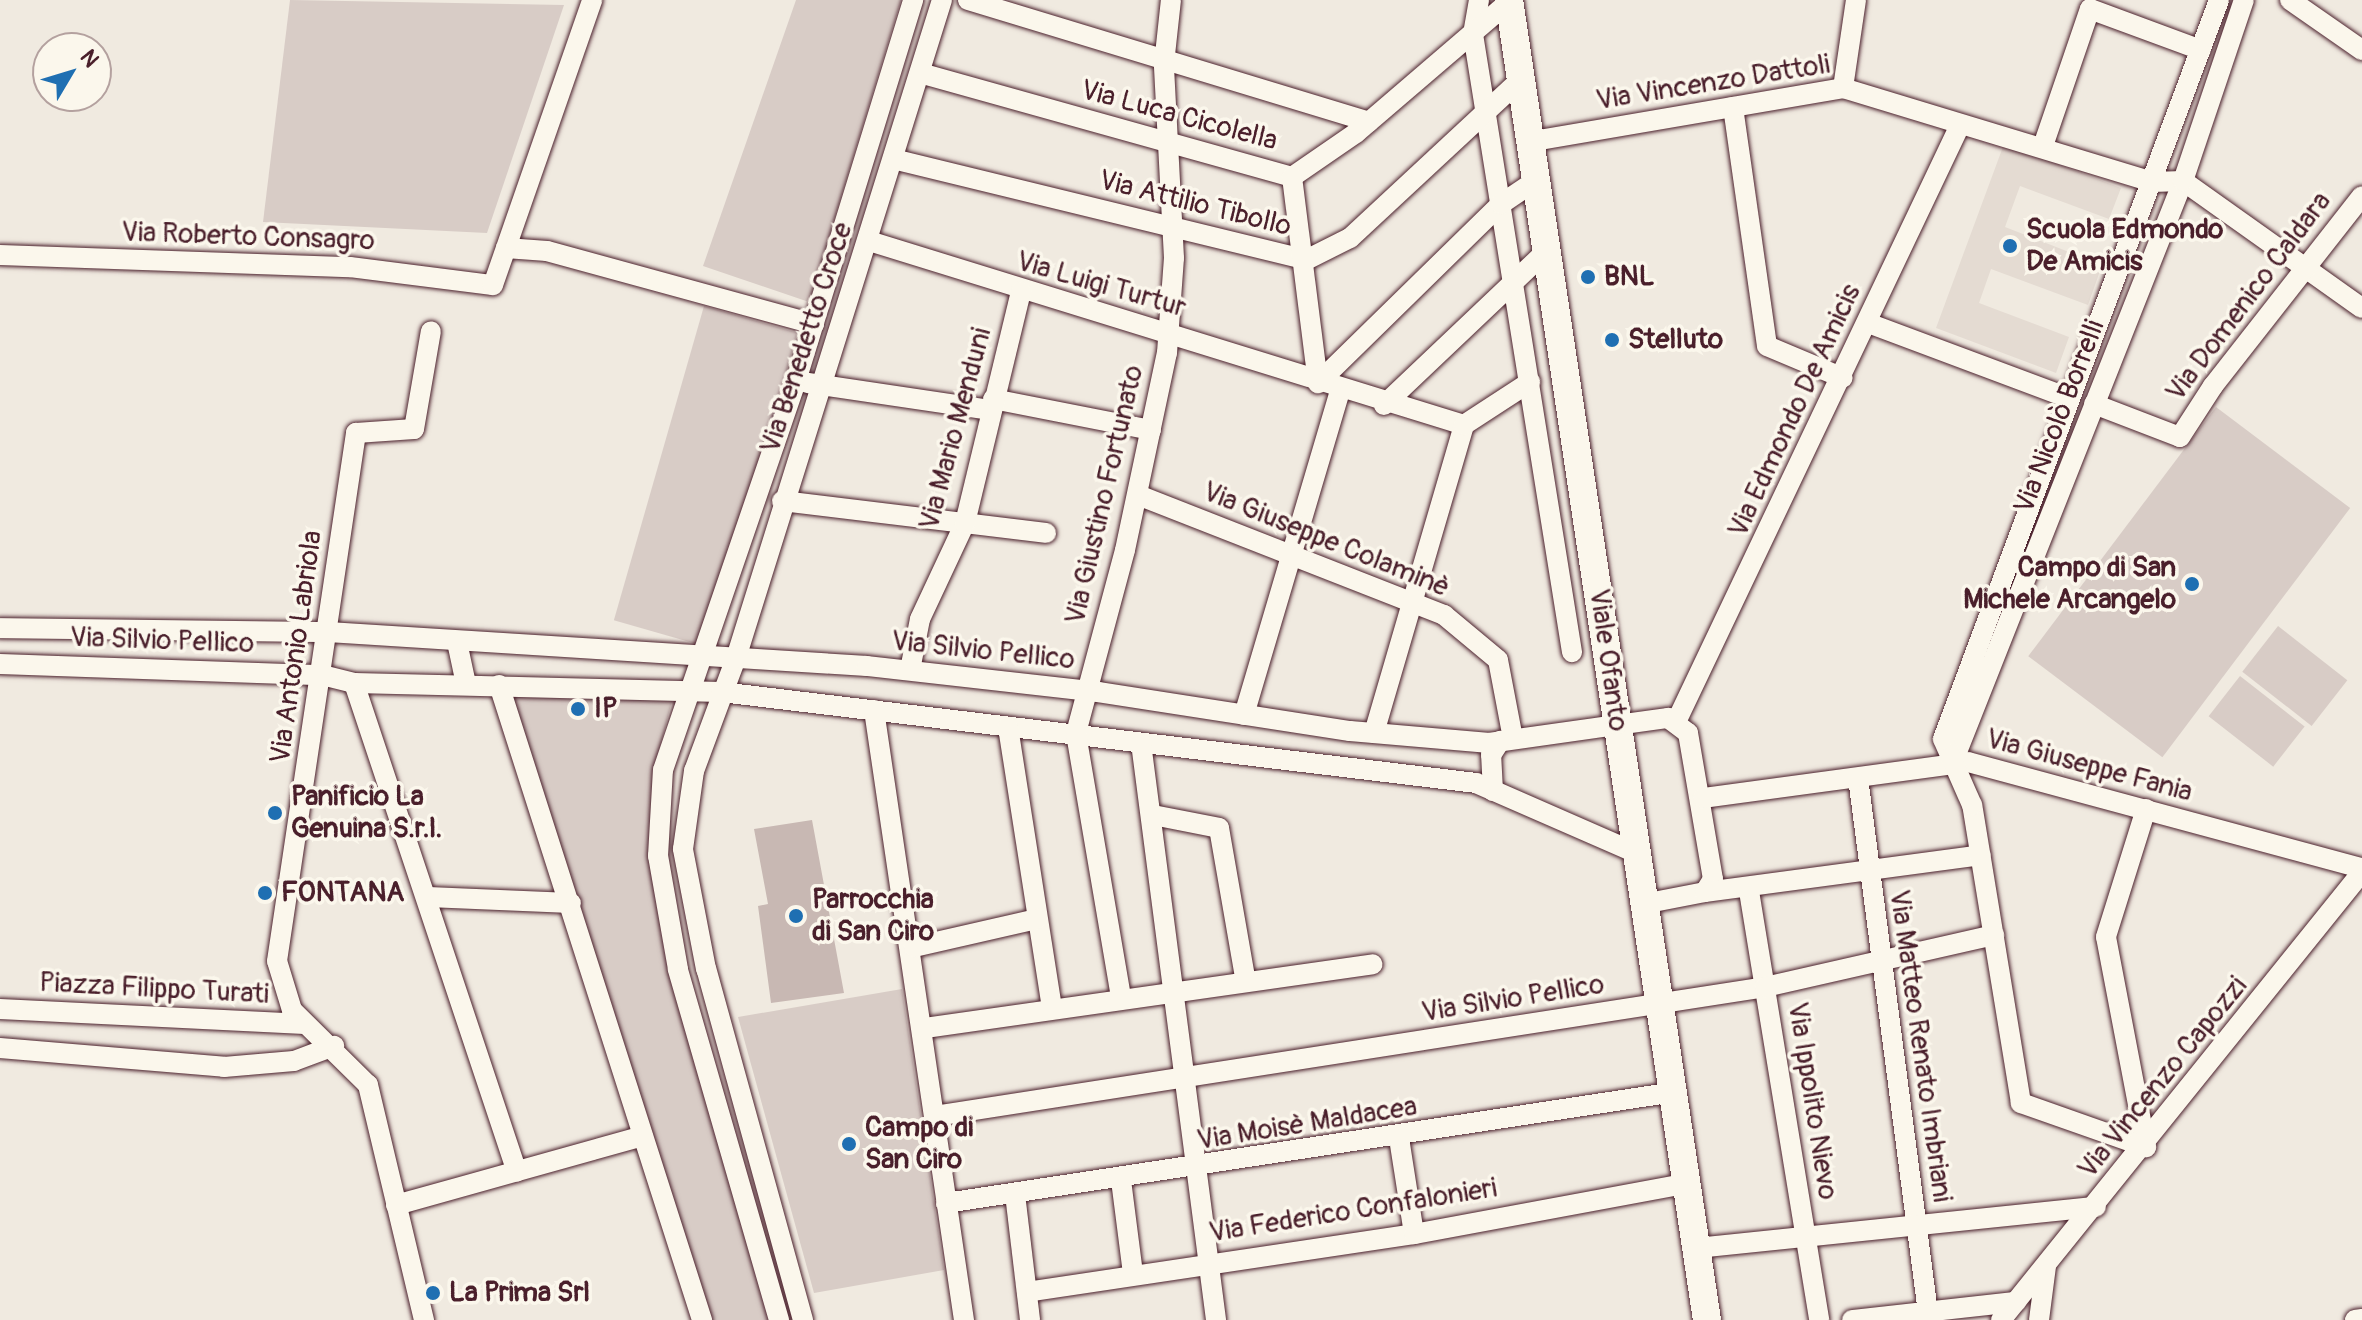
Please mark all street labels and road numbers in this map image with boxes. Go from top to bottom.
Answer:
street label: Via Vincenzo Dattoli [1594,48,1832,118]
street label: Via Luca Cicolella [1077,74,1281,158]
street label: Via Attilio Tibollo [1095,164,1295,244]
street label: Via Domenico Caldara [2159,186,2339,408]
street label: Via Roberto Consagro [121,216,375,258]
street label: Via Benedetto Croce [754,218,860,458]
street label: Via Luigi Turtur [1012,245,1190,325]
street label: Via Edmondo De Amicis [1722,279,1868,543]
street label: Via Nicolò Borrelli [2008,316,2112,518]
street label: Via Mario Menduni [913,324,999,534]
street label: Via Giustino Fortunato [1059,362,1151,628]
street label: Via Giuseppe Colaminè [1198,475,1454,605]
street label: Via Antonio Labriola [264,528,330,766]
street label: Viale Ofanto [1581,587,1635,733]
street label: Via Silvio Pellico [69,621,255,661]
street label: Via Silvio Pellico [890,625,1076,677]
street label: Via Giuseppe Fania [1982,722,2196,810]
street label: Via Matteo Renato Imbriani [1881,888,1959,1204]
street label: Piazza Filippo Turati [38,966,270,1012]
street label: Via Silvio Pellico [1419,968,1607,1030]
street label: Via Vincenzo Capozzi [2071,970,2255,1186]
street label: Via Ippolito Nievo [1780,1000,1844,1202]
street label: Via Moisè Maldacea [1195,1090,1419,1158]
street label: Via Federico Confalonieri [1207,1172,1499,1250]

